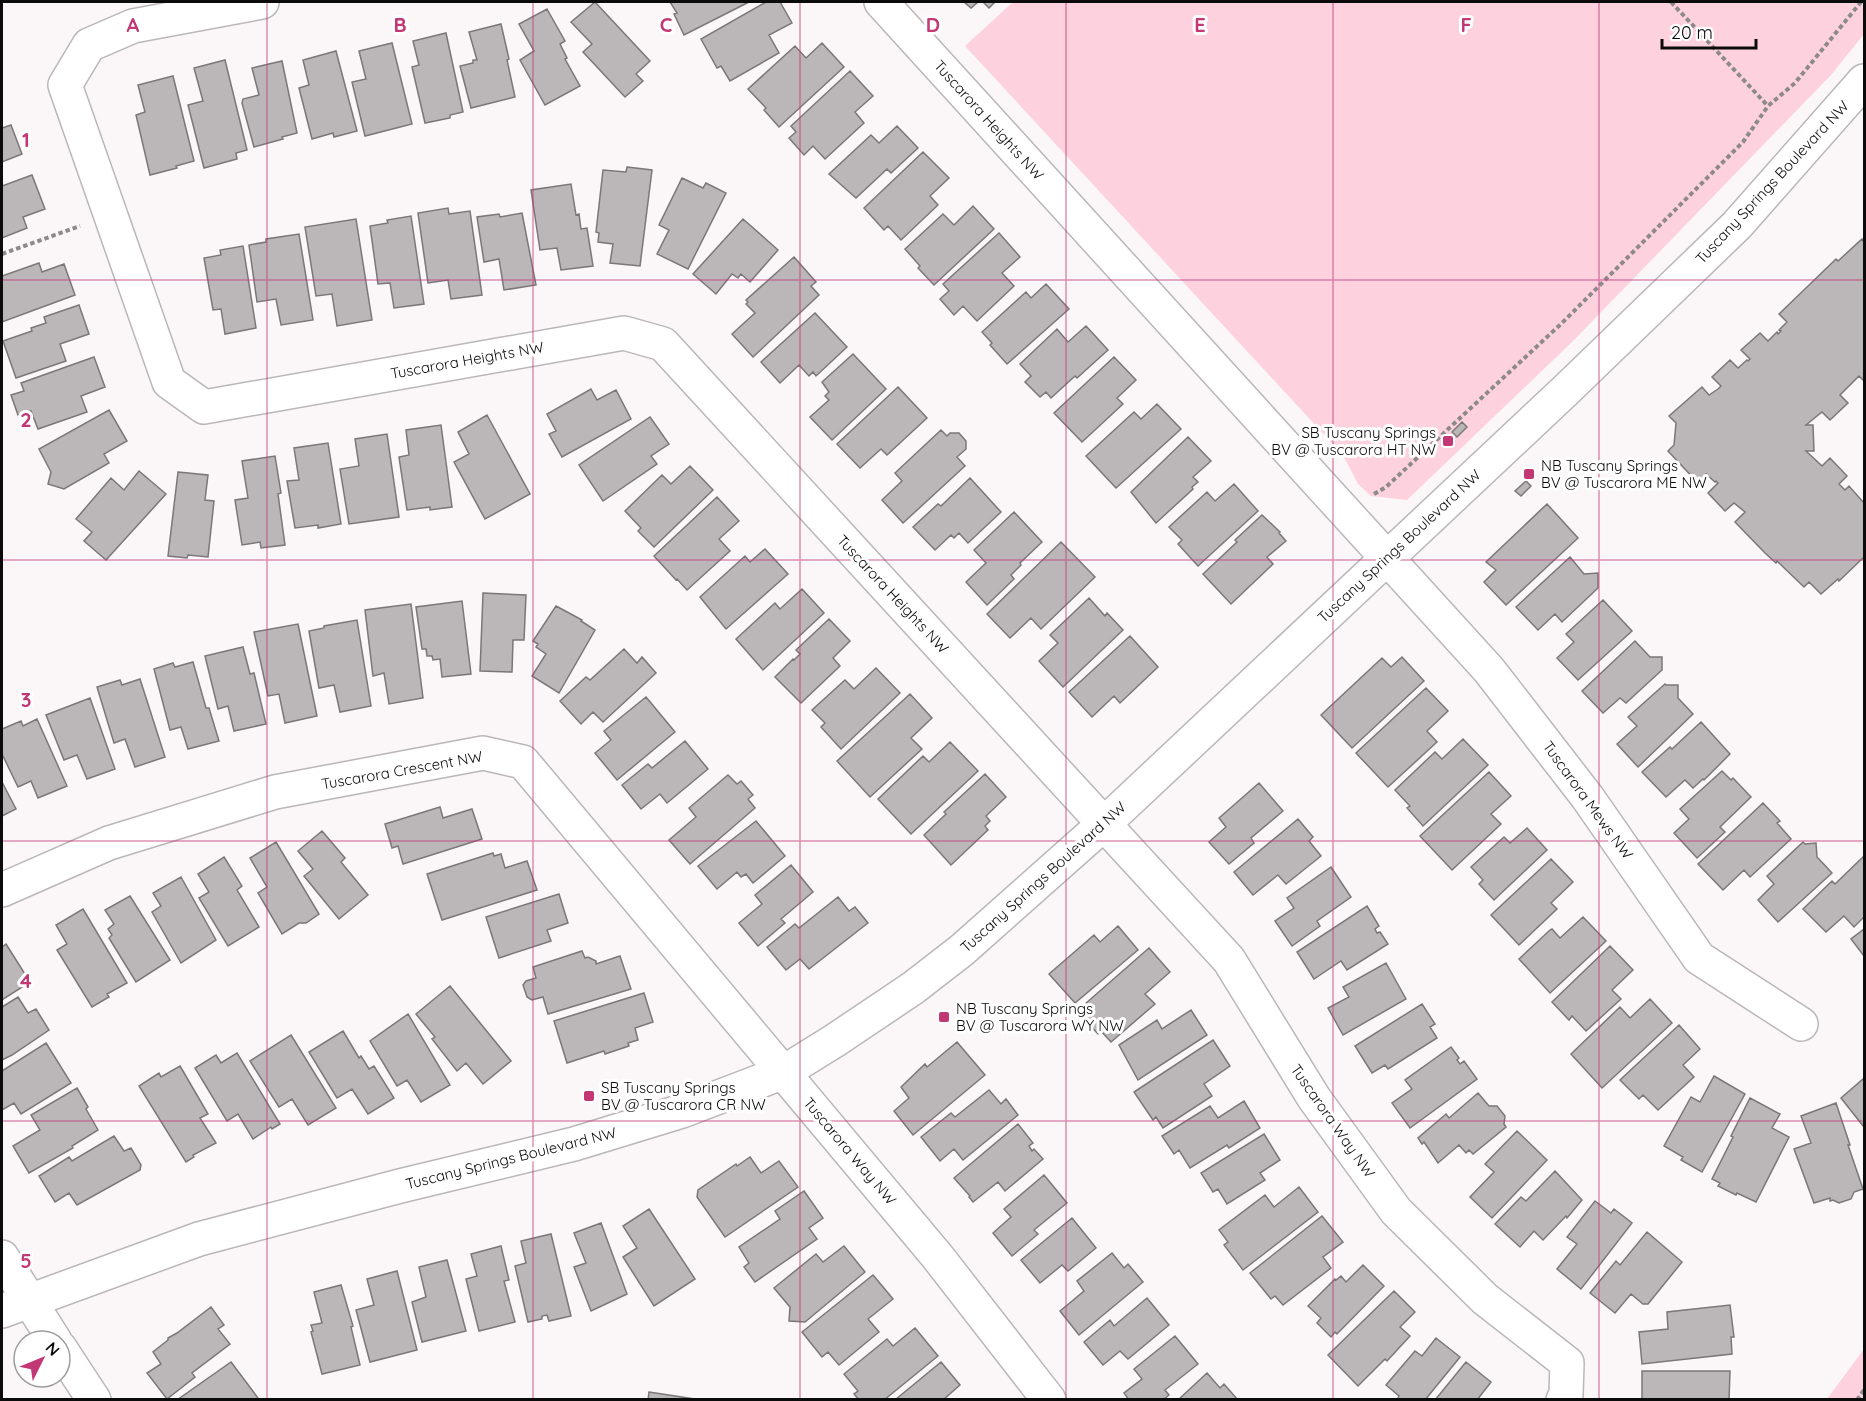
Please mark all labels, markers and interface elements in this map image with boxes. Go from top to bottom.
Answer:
text: A [127,12,140,37]
text: B [393,12,407,37]
text: C [660,12,673,37]
text: D [926,12,940,37]
text: E [1194,12,1206,37]
text: F [1460,12,1472,37]
scale bar [1662,12,1756,50]
text: 20 m [1671,21,1713,44]
street label: Tuscarora Heights NW [930,56,1048,184]
street label: Tuscany Springs Boulevard NW [1691,96,1853,268]
text: 1 [22,127,30,152]
street label: Tuscarora Heights NW [389,337,546,383]
text: 2 [20,407,32,432]
place label: SB Tuscany Springs BV @ Tuscarora HT NW [1271,423,1437,459]
marker: SB Tuscany Springs BV @ Tuscarora HT NW [1441,434,1455,448]
place label: NB Tuscany Springs BV @ Tuscarora ME NW [1541,456,1707,492]
street label: Tuscany Springs Boulevard NW [1313,465,1485,627]
marker: NB Tuscany Springs BV @ Tuscarora ME NW [1522,467,1536,481]
street label: Tuscarora Heights NW [833,531,953,658]
text: 3 [21,687,31,712]
street label: Tuscarora Mews NW [1539,737,1638,863]
street label: Tuscarora Crescent NW [320,746,485,794]
street label: Tuscany Springs Boulevard NW [956,797,1130,956]
text: 4 [20,968,32,993]
place label: NB Tuscany Springs BV @ Tuscarora WY NW [956,999,1124,1035]
marker: NB Tuscany Springs BV @ Tuscarora WY NW [937,1010,951,1024]
street label: Tuscarora Way NW [1287,1060,1380,1182]
place label: SB Tuscany Springs BV @ Tuscarora CR NW [601,1078,766,1114]
marker: SB Tuscany Springs BV @ Tuscarora CR NW [582,1089,596,1103]
street label: Tuscarora Way NW [800,1093,901,1209]
street label: Tuscany Springs Boulevard NW [404,1122,619,1193]
text: 5 [20,1248,32,1273]
north arrow [12,1329,72,1389]
text: N [42,1338,64,1360]

